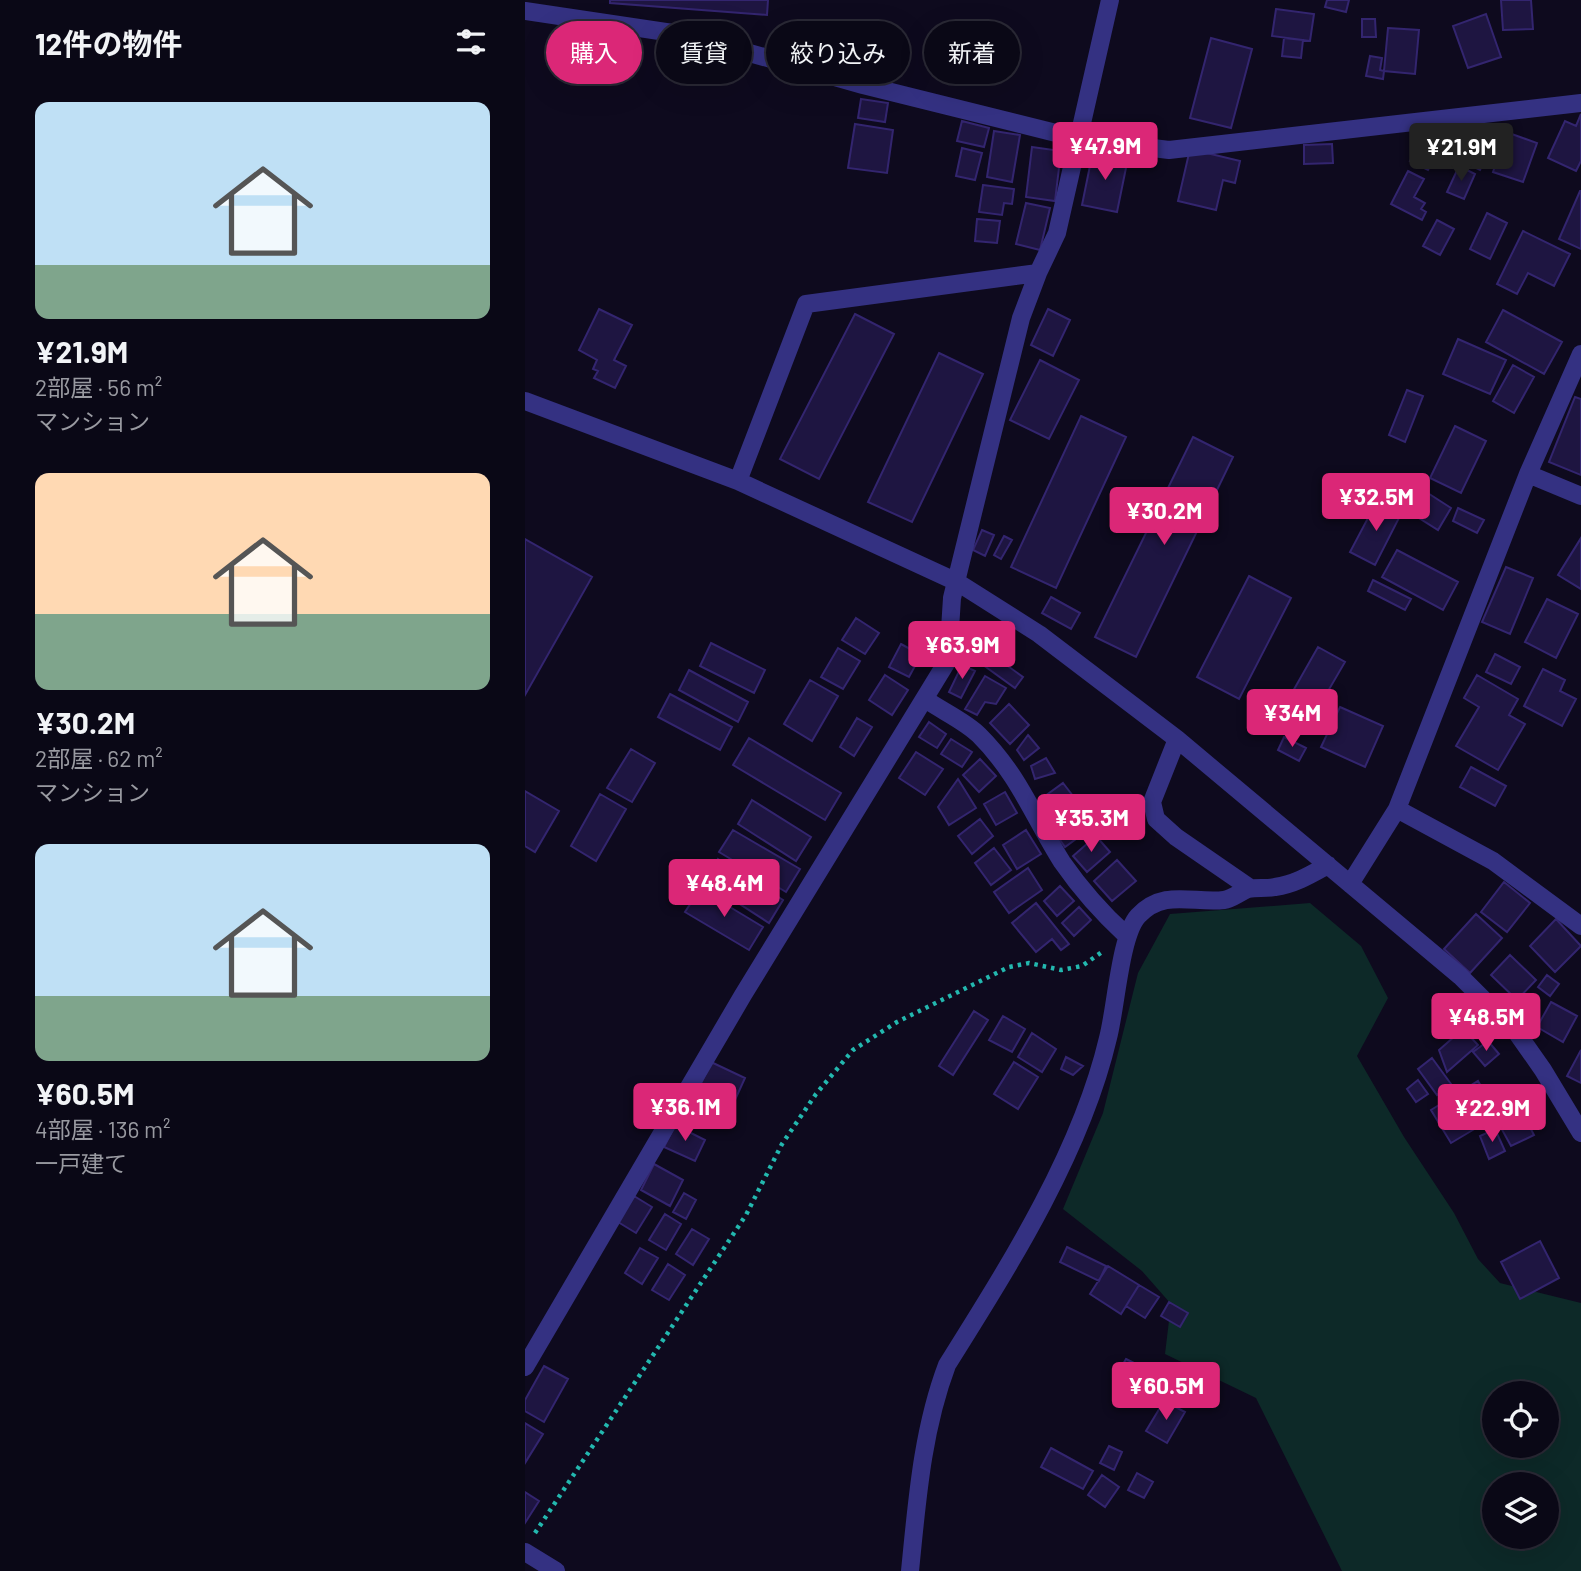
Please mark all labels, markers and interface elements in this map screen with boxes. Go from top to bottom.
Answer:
chip: 購入 [546,21,642,84]
chip: 賃貸 [656,21,752,84]
chip: 絞り込み [766,21,910,84]
chip: 新着 [924,21,1020,84]
icon: filters [452,23,490,61]
text: 12件の物件 [35,25,182,61]
pin: ¥47.9M [1048,122,1162,182]
pin: ¥21.9M [1404,124,1518,183]
text: ¥47.9M [1069,131,1141,159]
text: ¥21.9M [1425,132,1497,160]
icon: home [200,148,326,274]
text: ¥21.9M [35,333,128,369]
text: 2部屋 · 56 m² [35,373,162,401]
text: マンション [35,407,150,435]
pin: ¥32.5M [1319,474,1433,533]
text: ¥32.5M [1338,482,1414,510]
pin: ¥30.2M [1107,488,1221,547]
text: ¥30.2M [1126,496,1202,524]
icon: home [200,519,326,645]
pin: ¥63.9M [905,622,1019,681]
text: ¥63.9M [924,630,1000,658]
pin: ¥34M [1251,690,1333,749]
text: ¥34M [1263,698,1321,726]
text: ¥30.2M [35,704,135,740]
text: 2部屋 · 62 m² [35,744,163,772]
text: マンション [35,778,150,806]
pin: ¥35.3M [1034,794,1148,854]
text: ¥35.3M [1053,803,1129,831]
pin: ¥48.4M [667,860,781,919]
text: ¥48.4M [685,868,763,896]
icon: home [200,890,326,1016]
pin: ¥48.5M [1429,993,1543,1053]
text: ¥48.5M [1447,1002,1525,1030]
text: ¥60.5M [35,1075,135,1111]
pin: ¥36.1M [628,1084,742,1143]
pin: ¥22.9M [1435,1084,1549,1144]
text: ¥36.1M [649,1092,721,1120]
text: ¥22.9M [1454,1093,1530,1121]
text: 4部屋 · 136 m² [35,1115,171,1143]
text: 一戸建て [35,1149,127,1177]
pin: ¥60.5M [1109,1362,1223,1422]
text: ¥60.5M [1128,1371,1204,1399]
map controls [1482,1381,1559,1549]
button: locate [1482,1381,1559,1458]
button: layers [1482,1472,1559,1549]

